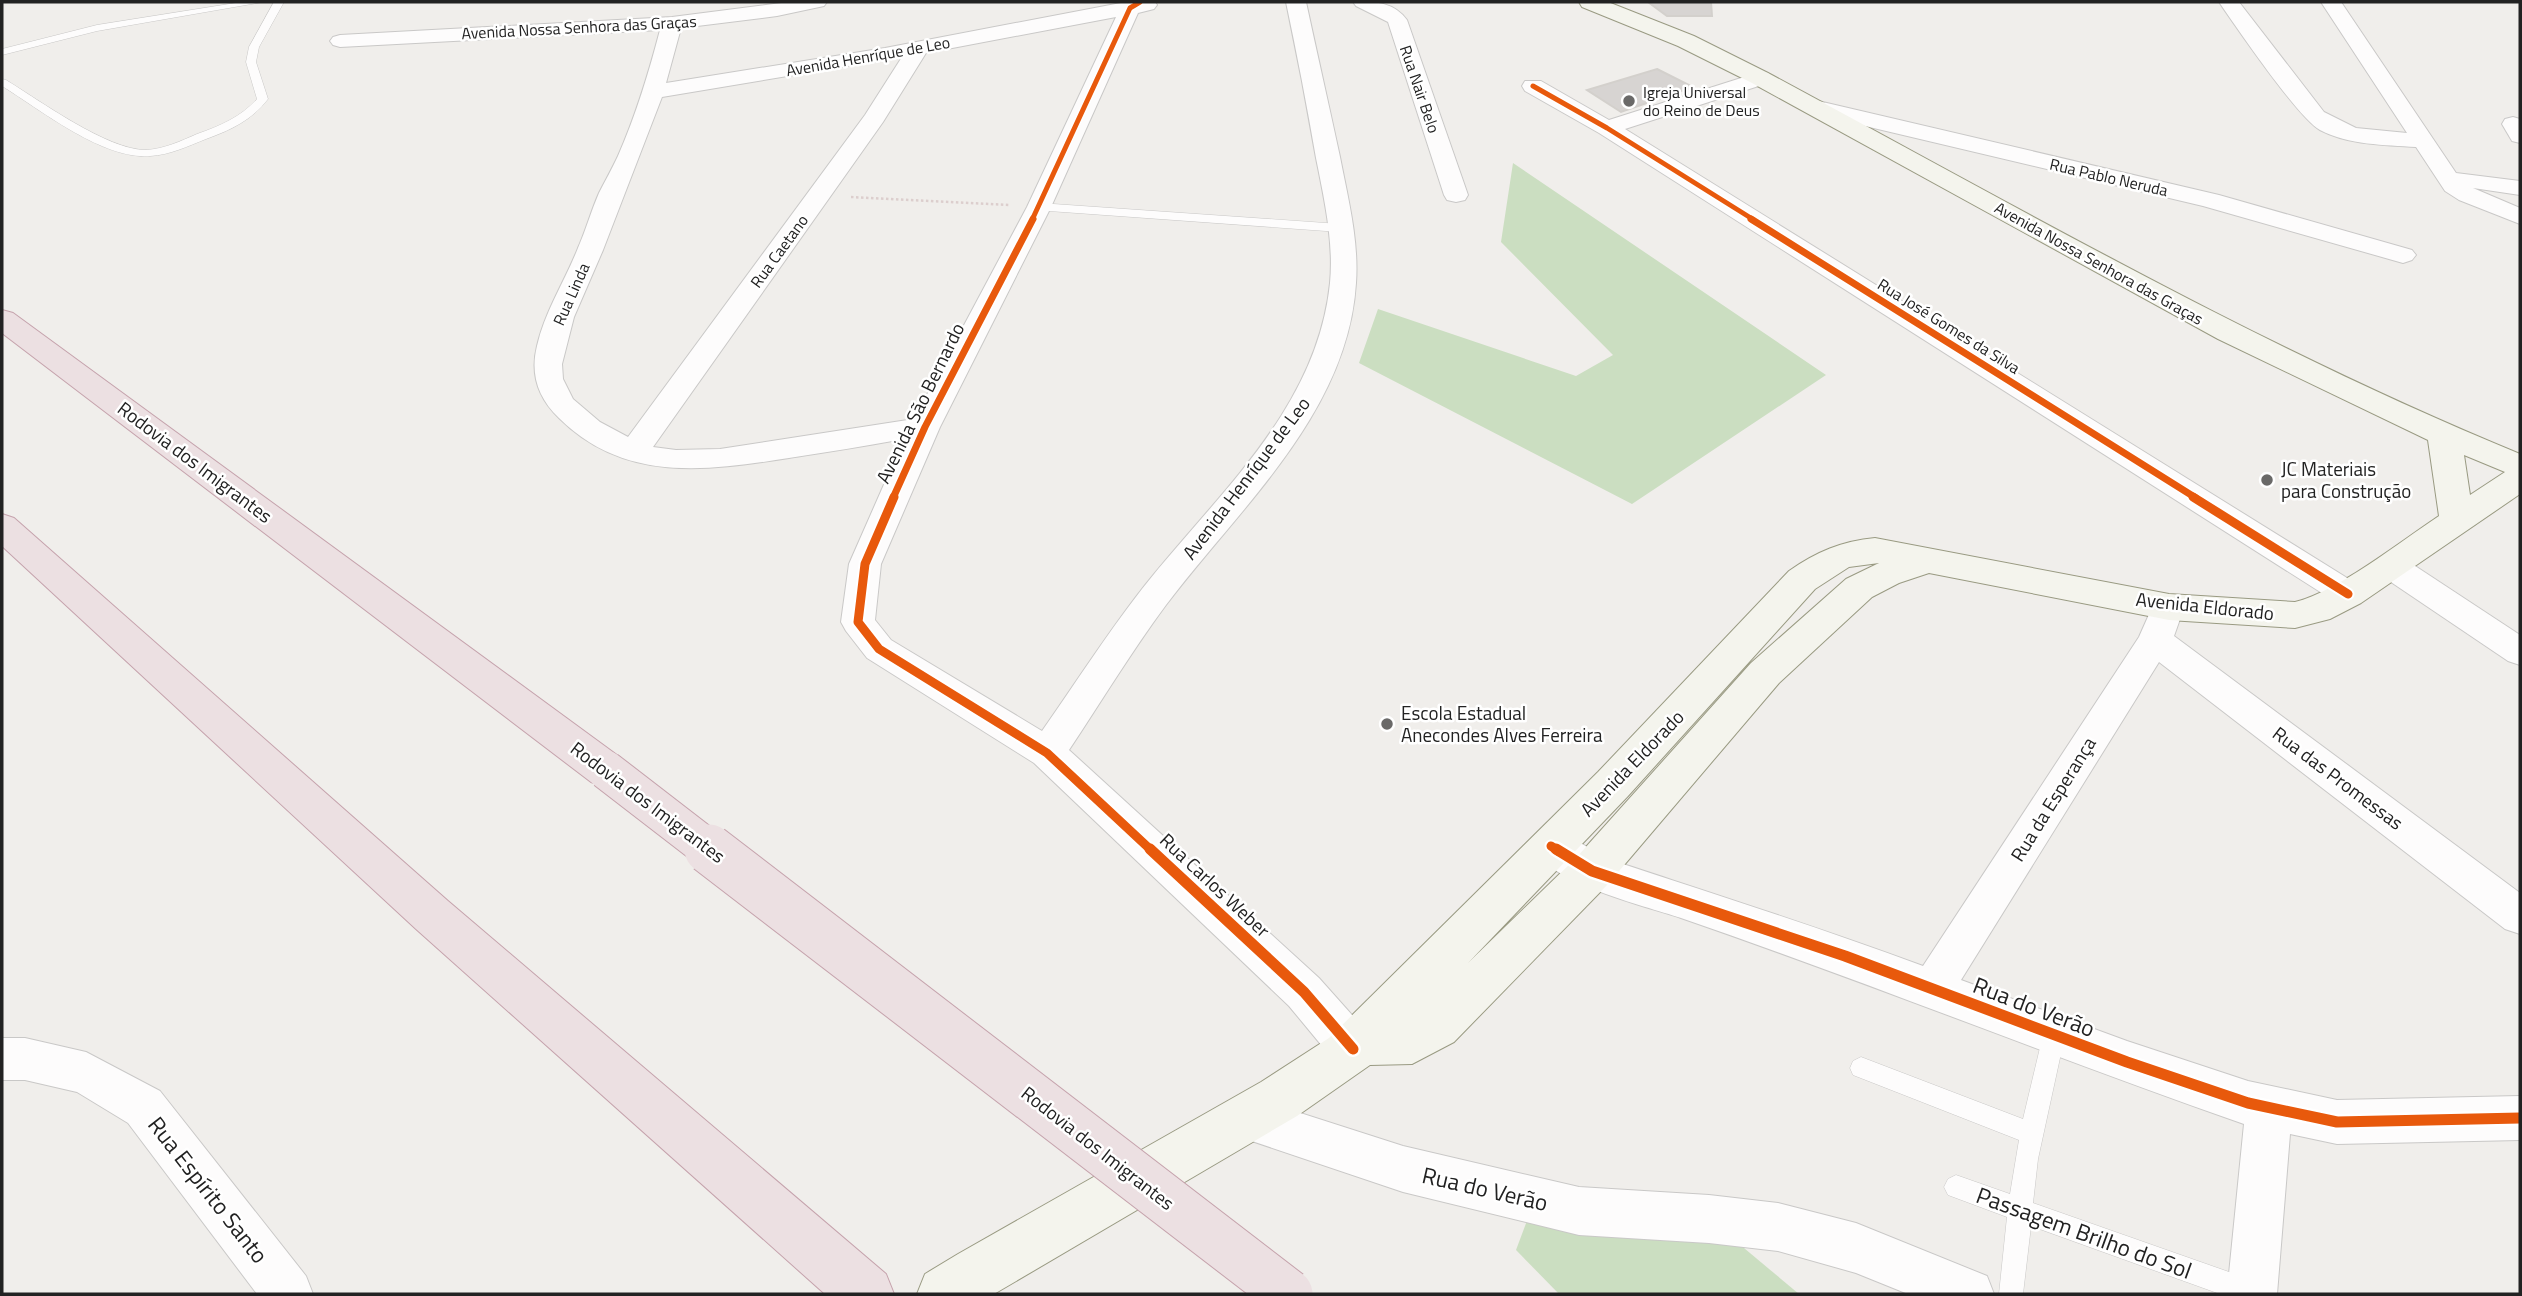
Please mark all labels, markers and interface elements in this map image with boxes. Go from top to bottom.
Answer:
street label: Avenida Nossa Senhora das Graças [461,9,697,45]
street label: Avenida Henríque de Leo [784,30,952,82]
street label: Rua Nair Belo [1394,42,1446,136]
place label: Igreja Universal do Reino de Deus [1643,80,1760,122]
marker: Igreja Universal do Reino de Deus [1621,93,1637,109]
street label: Rua Pablo Neruda [2048,152,2170,202]
street label: Avenida Nossa Senhora das Graças [1990,195,2208,331]
street label: Rua Caetano [744,209,814,293]
street label: Rua Linda [547,259,595,329]
street label: Rua José Gomes da Silva [1873,272,2025,380]
street label: Avenida São Bernardo [868,317,971,488]
street label: Avenida Henríque de Leo [1175,390,1317,565]
street label: Rodovia dos Imigrantes [112,394,279,530]
place label: JC Materiais para Construção [2281,454,2411,505]
marker: JC Materiais para Construção [2259,472,2275,488]
street label: Avenida Eldorado [2135,584,2276,627]
place label: Escola Estadual Anecondes Alves Ferreira [1401,698,1603,749]
street label: Avenida Eldorado [1573,703,1690,823]
marker: Escola Estadual Anecondes Alves Ferreira [1379,716,1395,732]
street label: Rua das Promessas [2267,719,2410,837]
street label: Rua da Esperança [2003,730,2103,867]
street label: Rodovia dos Imigrantes [565,734,732,870]
street label: Rua Carlos Weber [1154,826,1277,944]
street label: Rua do Verão [1968,967,2100,1046]
street label: Rodovia dos Imigrantes [1016,1078,1181,1217]
street label: Rua Espírito Santo [140,1109,277,1271]
street label: Rua do Verão [1419,1157,1551,1220]
street label: Passagem Brilho do Sol [1972,1177,2197,1288]

